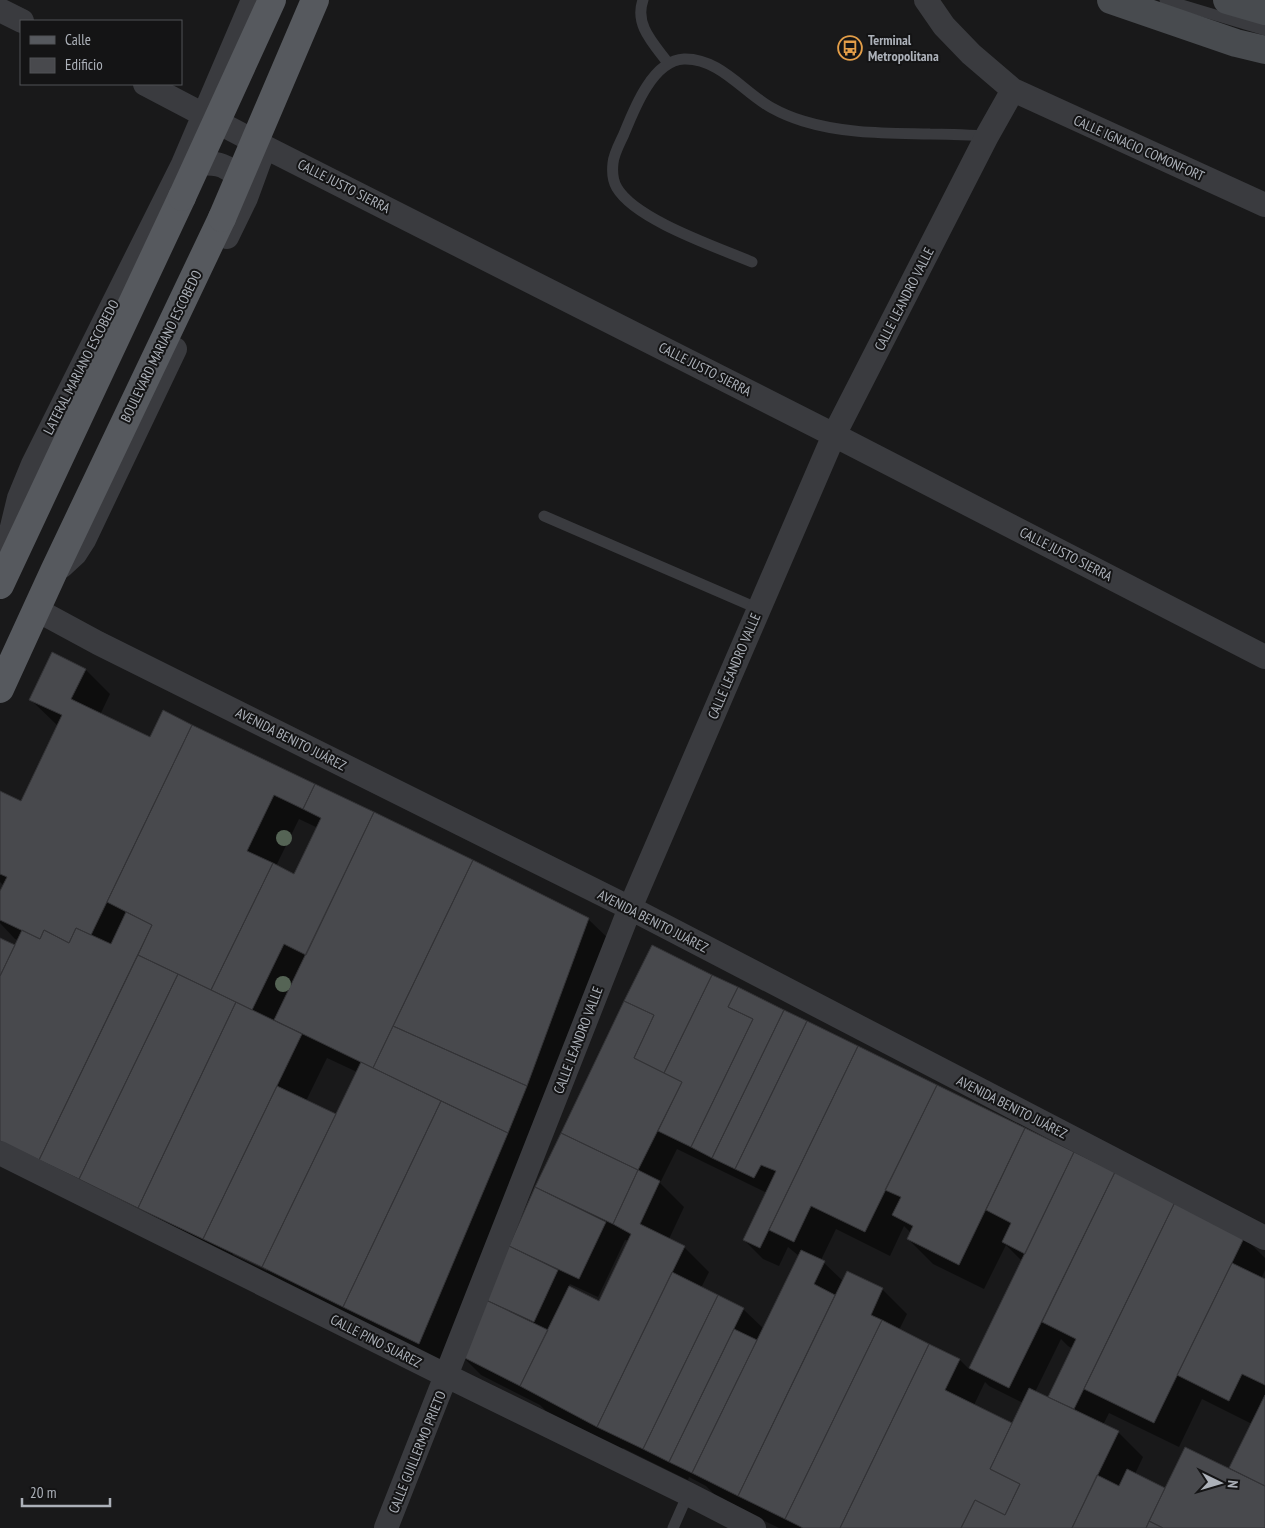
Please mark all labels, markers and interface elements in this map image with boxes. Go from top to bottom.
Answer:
legend [20,20,182,85]
text: Calle [65,30,91,49]
place label: Terminal Metropolitana [868,31,939,65]
bus stop icon: Terminal Metropolitana [837,35,863,61]
text: Edificio [65,55,103,74]
street label: CALLE IGNACIO COMONFORT [1071,111,1208,185]
street label: CALLE JUSTO SIERRA [295,155,394,217]
street label: CALLE LEANDRO VALLE [870,244,938,354]
street label: BOULEVARD MARIANO ESCOBEDO [116,267,206,425]
street label: LATERAL MARIANO ESCOBEDO [39,296,123,438]
street label: CALLE JUSTO SIERRA [656,338,755,400]
street label: CALLE JUSTO SIERRA [1017,523,1116,585]
street label: CALLE LEANDRO VALLE [704,610,764,722]
street label: AVENIDA BENITO JUÁREZ [233,703,349,775]
street label: AVENIDA BENITO JUÁREZ [595,885,711,957]
street label: CALLE LEANDRO VALLE [549,984,607,1096]
street label: AVENIDA BENITO JUÁREZ [954,1071,1070,1143]
street label: CALLE PINO SUÁREZ [327,1310,425,1372]
street label: CALLE GUILLERMO PRIETO [384,1388,450,1516]
north arrow [1195,1458,1245,1508]
scale bar [22,1476,110,1508]
text: N [1224,1480,1242,1489]
text: 20 m [30,1483,56,1502]

